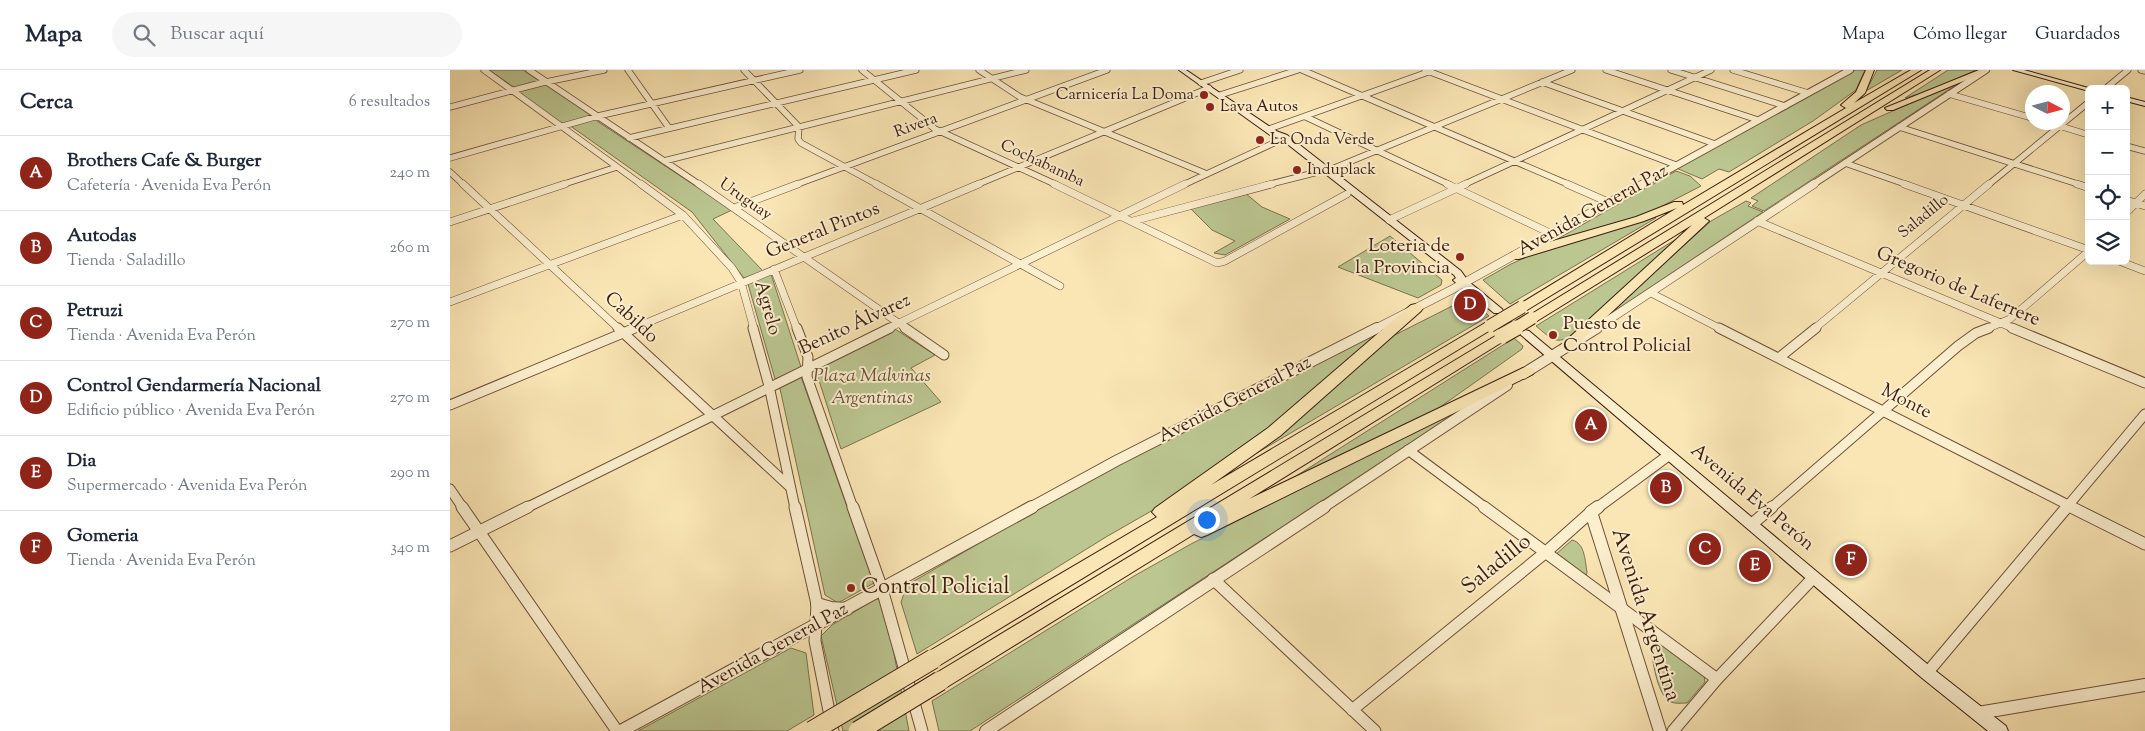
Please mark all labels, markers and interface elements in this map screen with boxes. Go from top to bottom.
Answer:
search box [112,12,462,57]
text: Mapa [25,18,82,52]
icon: search [130,21,158,49]
text: Buscar aquí [170,21,264,48]
text: Mapa [1842,22,1885,48]
text: Cómo llegar [1913,22,2007,48]
text: Guardados [2035,22,2120,48]
place label: Carnicería La Doma [1056,84,1195,107]
north arrow [2025,85,2070,130]
map controls [2085,85,2130,265]
button: + [2085,85,2130,130]
text: Cerca [20,88,73,118]
marker: Carnicería La Doma [1198,89,1210,101]
text: 6 resultados [349,91,430,114]
place label: Lava Autos [1220,96,1298,119]
marker: Lava Autos [1204,101,1216,113]
street label: Rivera [891,107,942,144]
place label: La Onda Verde [1270,129,1374,152]
button: − [2085,130,2130,175]
street label: Cochabamba [996,134,1088,194]
marker: La Onda Verde [1254,134,1266,146]
text: Brothers Cafe & Burger [67,148,261,175]
street label: Avenida General Paz [1513,158,1673,264]
place label: Induplack [1307,159,1376,182]
text: A [30,162,43,185]
text: 240 m [389,162,430,185]
marker: Induplack [1291,164,1303,176]
street label: Uruguay [714,173,776,227]
text: Cafetería · Avenida Eva Perón [67,175,271,198]
button: locate [2085,175,2130,220]
street label: Saladillo [1894,189,1955,245]
street label: General Pintos [762,196,884,266]
button: layers [2085,220,2130,265]
text: Autodas [67,223,137,250]
place label: Loteria de la Provincia [1355,233,1450,282]
text: B [31,237,41,260]
text: 260 m [389,237,430,260]
street label: Gregorio de Laferrere [1872,240,2044,334]
text: Tienda · Saladillo [67,250,186,273]
marker: Loteria de la Provincia [1454,251,1466,263]
street label: Agrelo [746,277,788,339]
street label: Cabildo [598,286,664,350]
pin: D [1454,286,1486,324]
street label: Benito Álvarez [795,287,915,363]
text: Petruzi [67,298,123,325]
place label: Puesto de Control Policial [1563,311,1691,360]
text: C [30,312,42,335]
text: 270 m [390,312,430,335]
text: Tienda · Avenida Eva Perón [67,325,256,348]
marker: Puesto de Control Policial [1547,329,1559,341]
street label: Avenida General Paz [1154,350,1316,450]
park label: Plaza Malvinas Argentinas [813,363,931,412]
text: Control Gendarmería Nacional [67,373,321,400]
street label: Monte [1876,378,1936,426]
text: D [30,387,42,410]
text: 270 m [390,387,430,410]
text: Edificio público · Avenida Eva Perón [67,400,315,423]
pin: A [1575,406,1607,444]
street label: Avenida Eva Perón [1684,438,1820,558]
text: Dia [67,448,96,475]
text: E [31,462,41,485]
text: 290 m [390,462,430,485]
pin: B [1650,469,1682,507]
text: Supermercado · Avenida Eva Perón [67,475,308,498]
your location [1194,507,1220,533]
text: Gomeria [67,523,139,550]
street label: Avenida Argentina [1602,524,1688,706]
street label: Saladillo [1455,527,1539,603]
pin: C [1689,530,1721,568]
text: F [32,537,40,560]
text: 340 m [391,537,430,560]
pin: F [1835,541,1867,579]
pin: E [1739,547,1771,585]
text: Tienda · Avenida Eva Perón [67,550,256,573]
place label: Control Policial [861,572,1010,604]
marker: Control Policial [845,582,857,594]
street label: Avenida General Paz [693,596,853,702]

